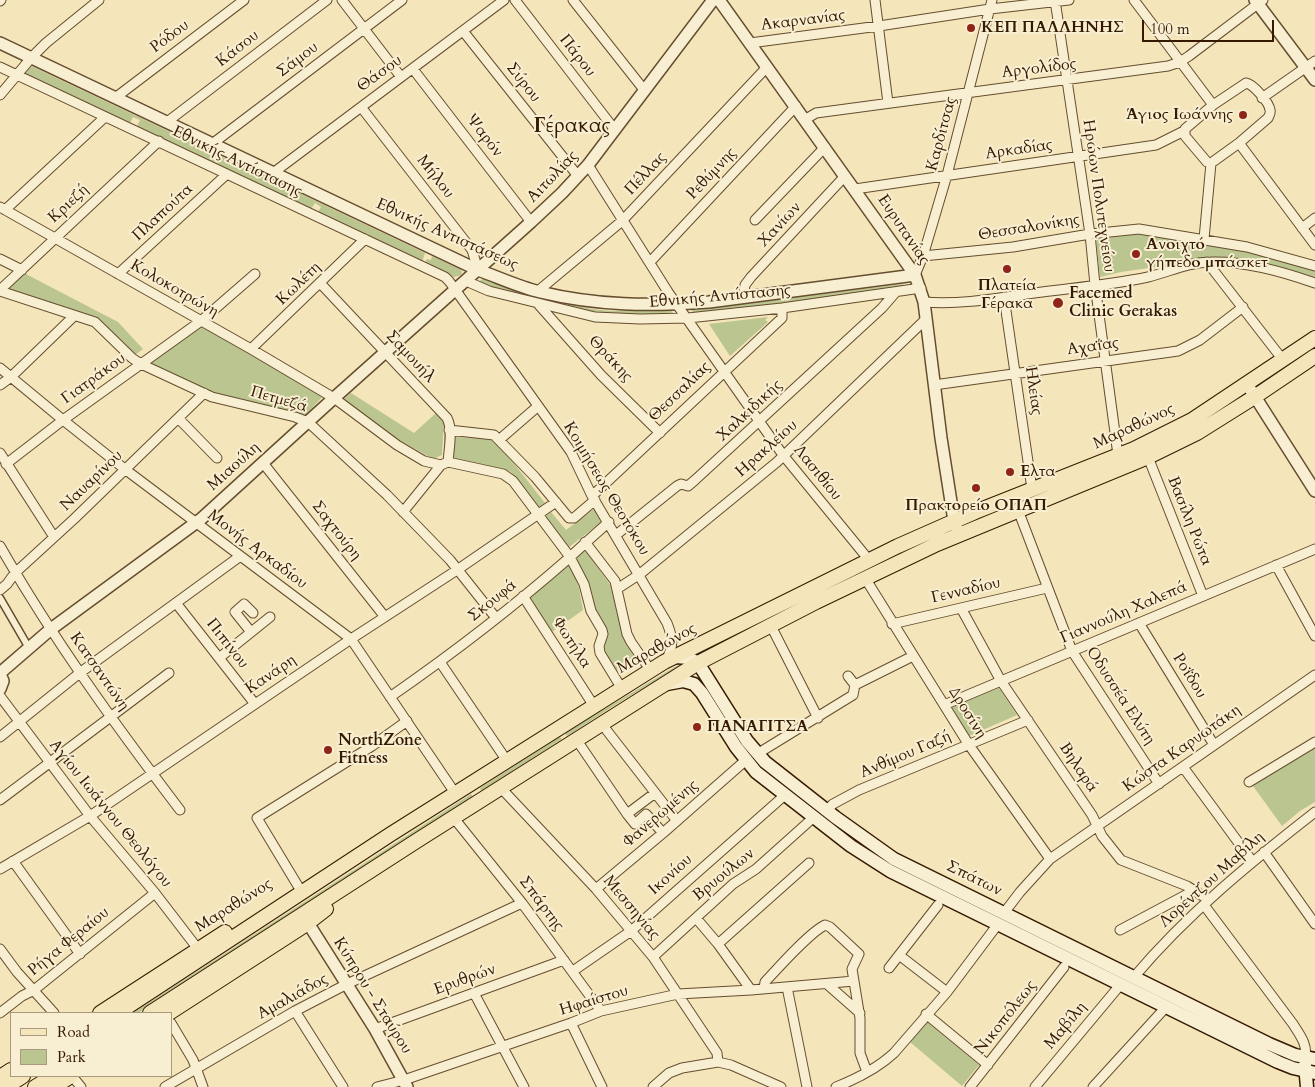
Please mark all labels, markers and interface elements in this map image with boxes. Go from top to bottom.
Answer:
street label: Ακαρνανίας [760,6,846,36]
scale bar [1145,10,1278,42]
street label: Ρόδου [147,16,193,58]
place label: ΚΕΠ ΠΑΛΛΗΝΗΣ [981,18,1124,38]
text: 100 m [1150,19,1190,39]
marker: ΚΕΠ ΠΑΛΛΗΝΗΣ [965,22,977,34]
street label: Κάσου [213,26,263,72]
street label: Πάρου [554,31,600,81]
street label: Σάμου [273,38,323,82]
street label: Θάσου [354,51,406,97]
street label: Αργολίδος [1001,55,1077,83]
street label: Σύρου [502,59,544,107]
street label: Καρδίτσας [923,95,961,173]
place label: Άγιος Ιωάννης [1126,105,1233,125]
marker: Άγιος Ιωάννης [1237,109,1249,121]
street label: Ψαρόν [461,111,507,161]
district label: Γέρακας [533,114,611,140]
street label: Ηρώων Πολυτεχνείου [1078,118,1118,274]
street label: Εθνικής Αντίστασης [169,122,305,202]
street label: Αρκαδίας [984,136,1054,164]
street label: Ρεθύμνης [683,144,741,204]
street label: Αιτωλίας [524,147,582,207]
street label: Πέλλας [621,148,671,200]
street label: Μήλου [412,152,458,202]
street label: Κριεζή [45,180,93,228]
street label: Πλαπούτα [129,180,197,246]
street label: Ευρυτανίας [873,191,933,269]
street label: Εθνικής Αντιστάσεως [373,195,521,275]
street label: Χανίων [754,198,806,252]
street label: Θεσσαλονίκης [977,210,1081,246]
place label: Ανοιχτό γήπεδο μπάσκετ [1146,235,1268,273]
marker: Ανοιχτό γήπεδο μπάσκετ [1130,248,1142,260]
street label: Κολοκοτρώνη [126,256,222,322]
street label: Κωλέτη [273,258,325,310]
marker: Πλατεία Γέρακα [1001,263,1013,275]
place label: Πλατεία Γέρακα [978,276,1036,314]
street label: Εθνικής Αντίστασης [648,281,792,313]
place label: Facemed Clinic Gerakas [1069,284,1177,322]
marker: Facemed Clinic Gerakas [1051,296,1065,310]
street label: Σαμουήλ [381,327,439,387]
street label: Θράκης [584,332,636,386]
street label: Αχαΐας [1066,334,1120,360]
street label: Γιατράκου [58,349,130,409]
street label: Θεσσαλίας [645,358,715,426]
street label: Ηλείας [1020,365,1046,417]
street label: Χαλκιδικής [713,376,787,446]
street label: Πετμεζά [248,383,310,417]
street label: Μαραθώνος [1090,400,1178,454]
street label: Ηρακλείου [732,416,802,482]
street label: Κοιμήσεως Θεοτόκου [559,419,653,559]
street label: Μιαούλη [204,439,264,495]
street label: Λασιθίου [789,441,845,505]
street label: Ναυαρίνου [57,447,127,515]
place label: Ελτα [1020,462,1055,482]
marker: Ελτα [1004,466,1016,478]
street label: Βασίλη Ρώτα [1162,474,1216,568]
marker: Πρακτορείο ΟΠΑΠ [970,482,982,494]
place label: Πρακτορείο ΟΠΑΠ [905,496,1047,516]
street label: Σαχτούρη [307,498,365,564]
street label: Μονής Αρκαδίου [203,506,311,594]
street label: Γενναδίου [929,574,1003,608]
street label: Σκουφά [465,576,521,626]
street label: Γιαννούλη Χαλεπά [1058,578,1190,648]
street label: Φωτήλα [547,614,595,672]
street label: Πιπίνου [202,615,252,673]
street label: Μαραθώνος [614,619,700,679]
street label: Κατσαντώνη [65,629,133,715]
street label: Οδυσσέα Ελύτη [1081,644,1159,748]
street label: Ροΐδου [1168,650,1210,702]
street label: Κανάρη [242,651,300,699]
street label: Δροσίνη [944,684,990,742]
street label: Κώστα Καρυωτάκη [1119,701,1245,797]
place label: ΠΑΝΑΓΙΤΣΑ [707,717,808,737]
marker: ΠΑΝΑΓΙΤΣΑ [691,721,703,733]
street label: Ανθίμου Γαζή [857,727,955,783]
place label: NorthZone Fitness [338,731,422,769]
street label: Αγίου Ιωάννου Θεολόγου [44,736,176,892]
street label: Βηλαρά [1054,739,1102,797]
marker: NorthZone Fitness [322,744,334,756]
street label: Φανερωμένης [619,776,703,852]
street label: Λορέντζου Μαβίλη [1156,828,1268,932]
street label: Βρυούλων [689,844,759,906]
street label: Ικονίου [645,850,697,900]
street label: Σπάτων [943,857,1005,901]
street label: Μεσσηνίας [598,872,664,944]
street label: Σπάρτης [514,873,568,935]
street label: Μαραθώνος [192,875,276,937]
street label: Ρήγα Φεραίου [25,903,113,981]
street label: Κύπρου - Σταύρου [328,934,416,1058]
street label: Ερυθρών [432,960,498,1000]
street label: Αμαλιάδος [254,970,332,1024]
street label: Νικοπόλεως [971,977,1041,1059]
street label: Ηφαίστου [557,981,631,1021]
street label: Μαβίλη [1041,998,1091,1054]
legend [10,1012,172,1077]
text: Road [57,1022,90,1042]
text: Park [57,1047,86,1067]

